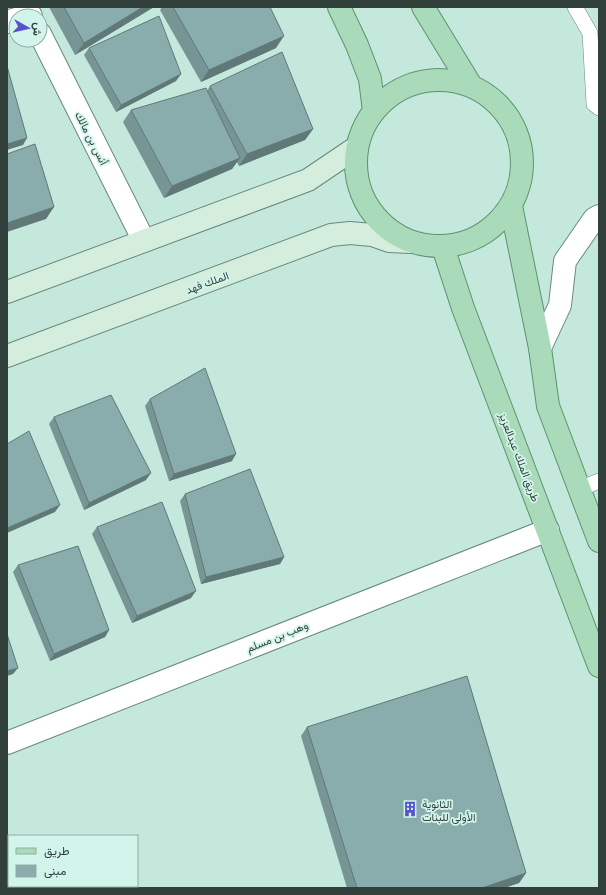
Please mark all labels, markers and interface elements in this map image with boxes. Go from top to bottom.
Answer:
north arrow [8,8,48,48]
text: ش [30,22,47,37]
street label: أنس بن مالك [72,109,112,168]
street label: الملك فهد [183,267,231,297]
street label: طريق الملك عبدالعزيز [496,409,544,504]
street label: وهب بن مسلم [244,617,311,656]
place label: الثانوية الأولى للبنات [422,796,476,824]
building icon: الثانوية الأولى للبنات [401,800,419,818]
legend [8,835,138,887]
text: طريق [44,842,70,859]
text: مبنى [44,862,66,879]

